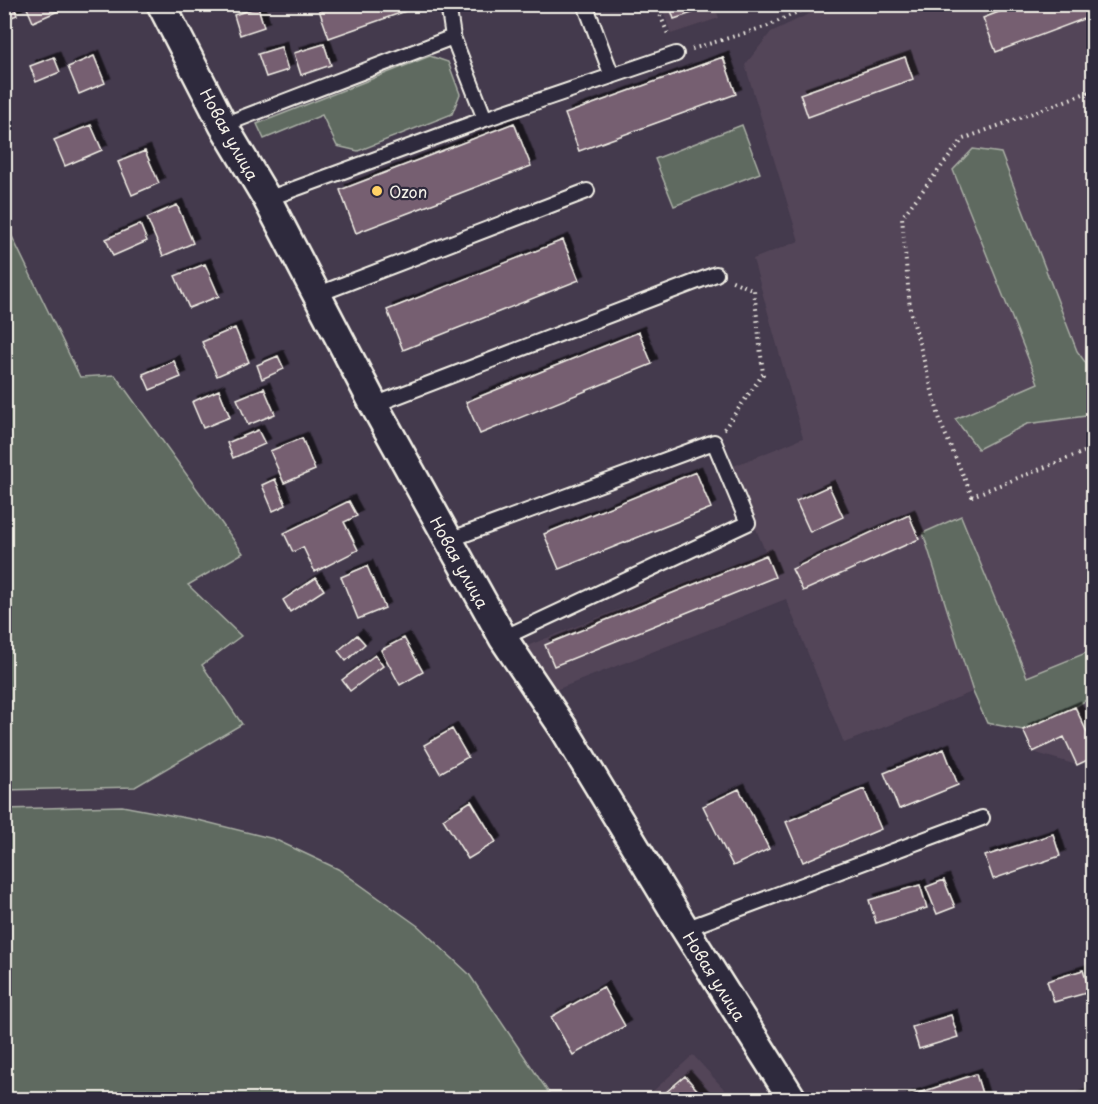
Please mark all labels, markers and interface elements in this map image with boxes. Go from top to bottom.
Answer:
street label: Новая улица [195,84,265,184]
place label: Ozon [389,179,427,203]
marker: Ozon [370,184,384,198]
street label: Новая улица [425,512,495,612]
street label: Новая улица [678,926,752,1026]

